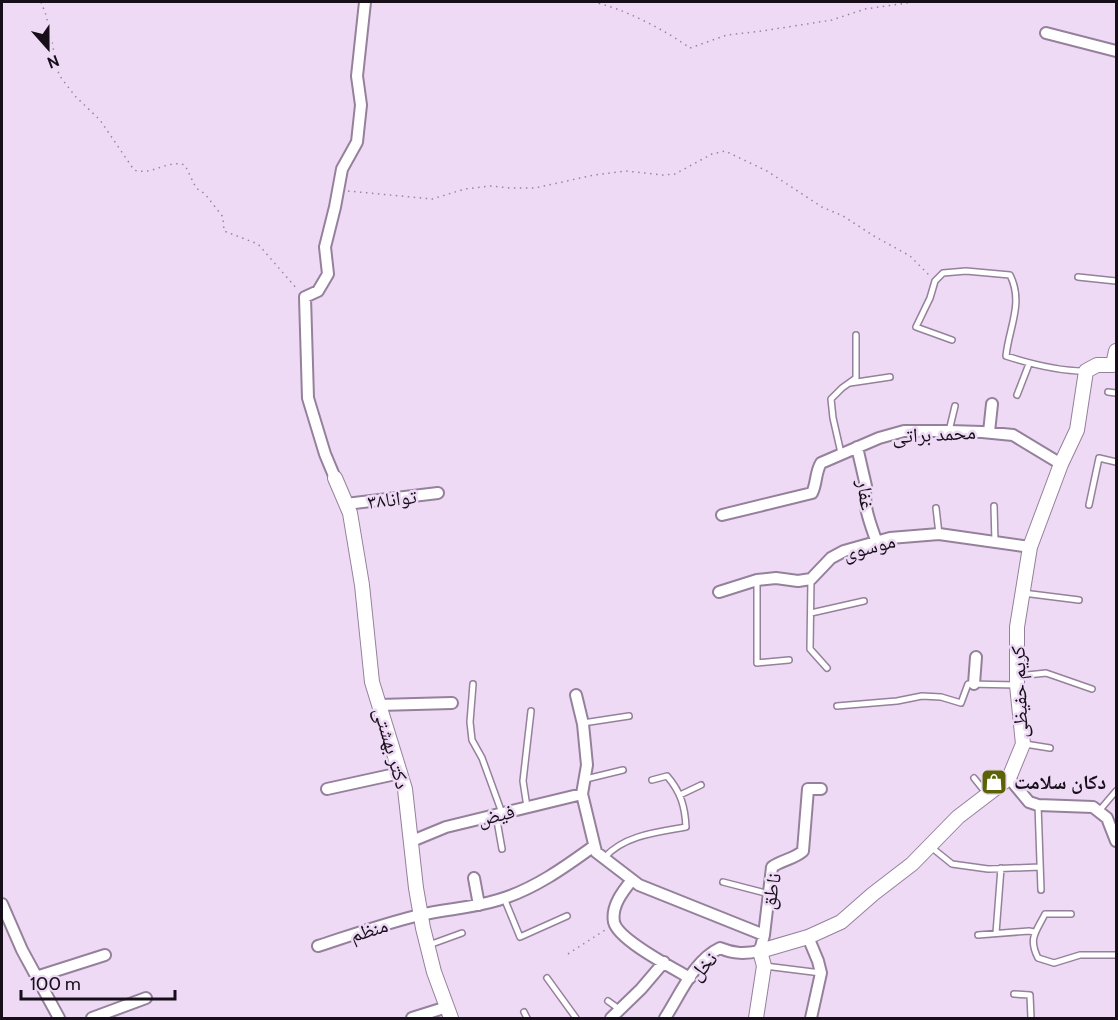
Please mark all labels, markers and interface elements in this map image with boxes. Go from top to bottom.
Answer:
north arrow [18,18,78,78]
text: N [45,51,62,72]
street label: محمد براتی [892,420,976,448]
street label: غفار [852,477,880,512]
street label: توانا۳۸ [366,484,418,514]
street label: موسوی [840,529,898,565]
street label: کریم حفیظی [1005,645,1035,739]
street label: دکتر بهشتی [369,704,415,792]
shop icon: دکان سلامت [979,767,1009,797]
place label: دکان سلامت [1014,770,1106,794]
street label: فیض [475,799,517,831]
street label: ناطق [756,871,786,911]
street label: منظم [347,913,391,949]
street label: نخل [684,947,722,985]
scale bar [21,963,176,1001]
text: 100 m [30,973,81,995]

